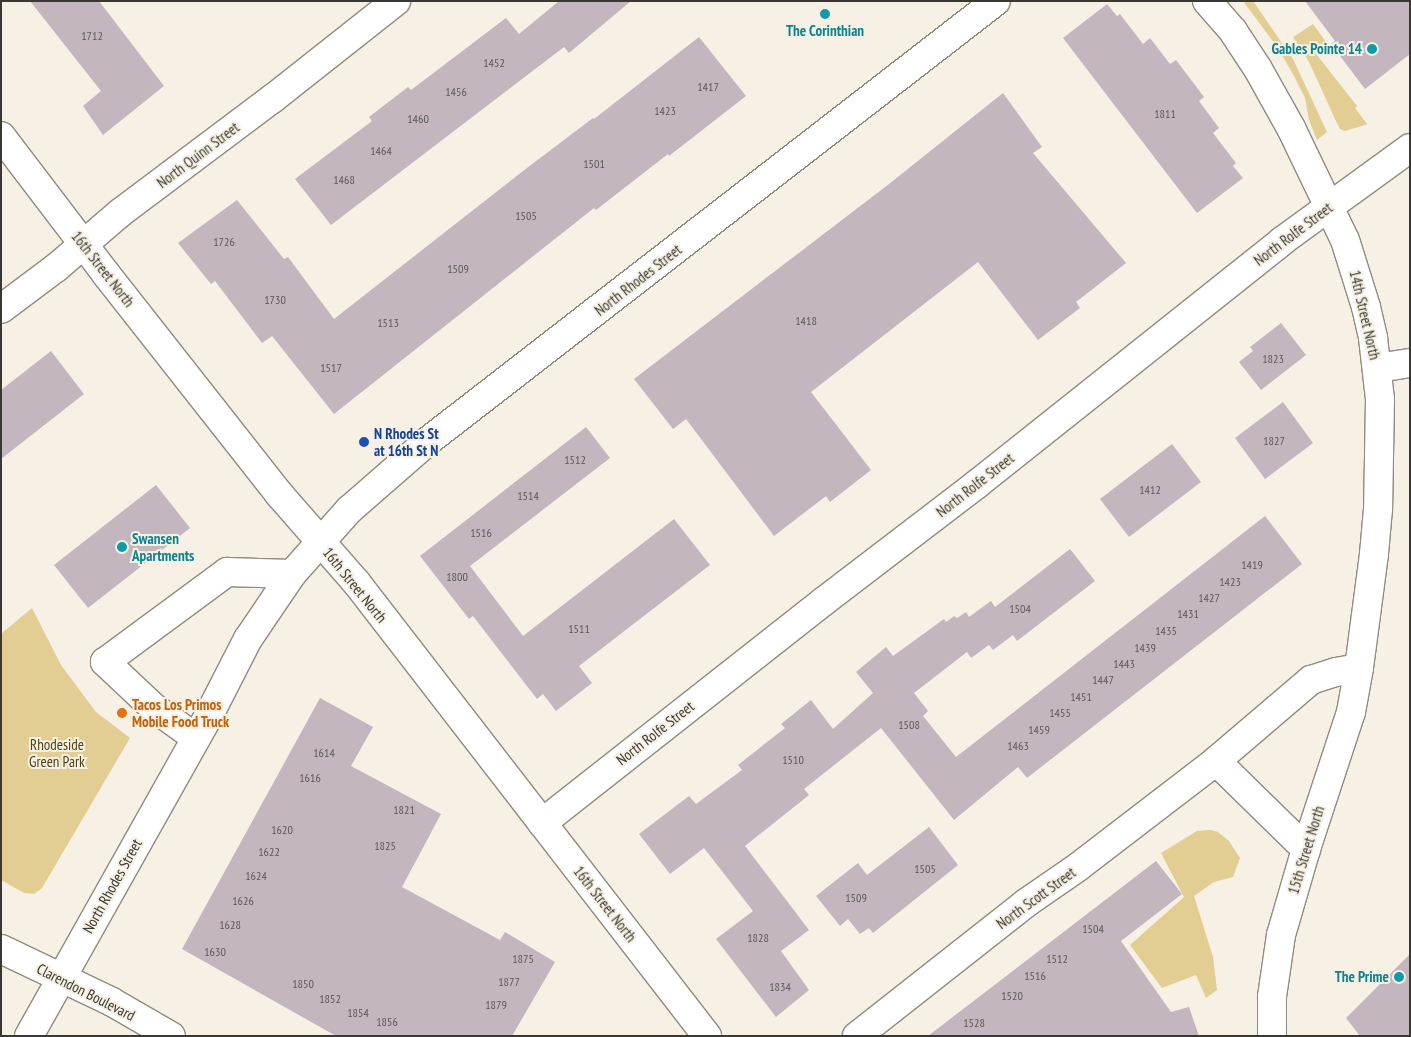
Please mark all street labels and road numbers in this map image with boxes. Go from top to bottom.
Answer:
street label: North Quinn Street [153,118,243,192]
street label: North Rolfe Street [1250,199,1336,269]
street label: 16th Street North [68,227,138,311]
street label: North Rhodes Street [591,241,685,319]
street label: 14th Street North [1346,268,1384,362]
street label: North Rolfe Street [933,449,1017,521]
street label: 16th Street North [319,544,391,626]
street label: North Rolfe Street [613,697,697,769]
street label: 15th Street North [1284,804,1328,896]
street label: North Rhodes Street [79,836,145,936]
street label: 16th Street North [570,862,640,946]
street label: North Scott Street [993,863,1079,933]
street label: Clarendon Boulevard [34,959,138,1025]

